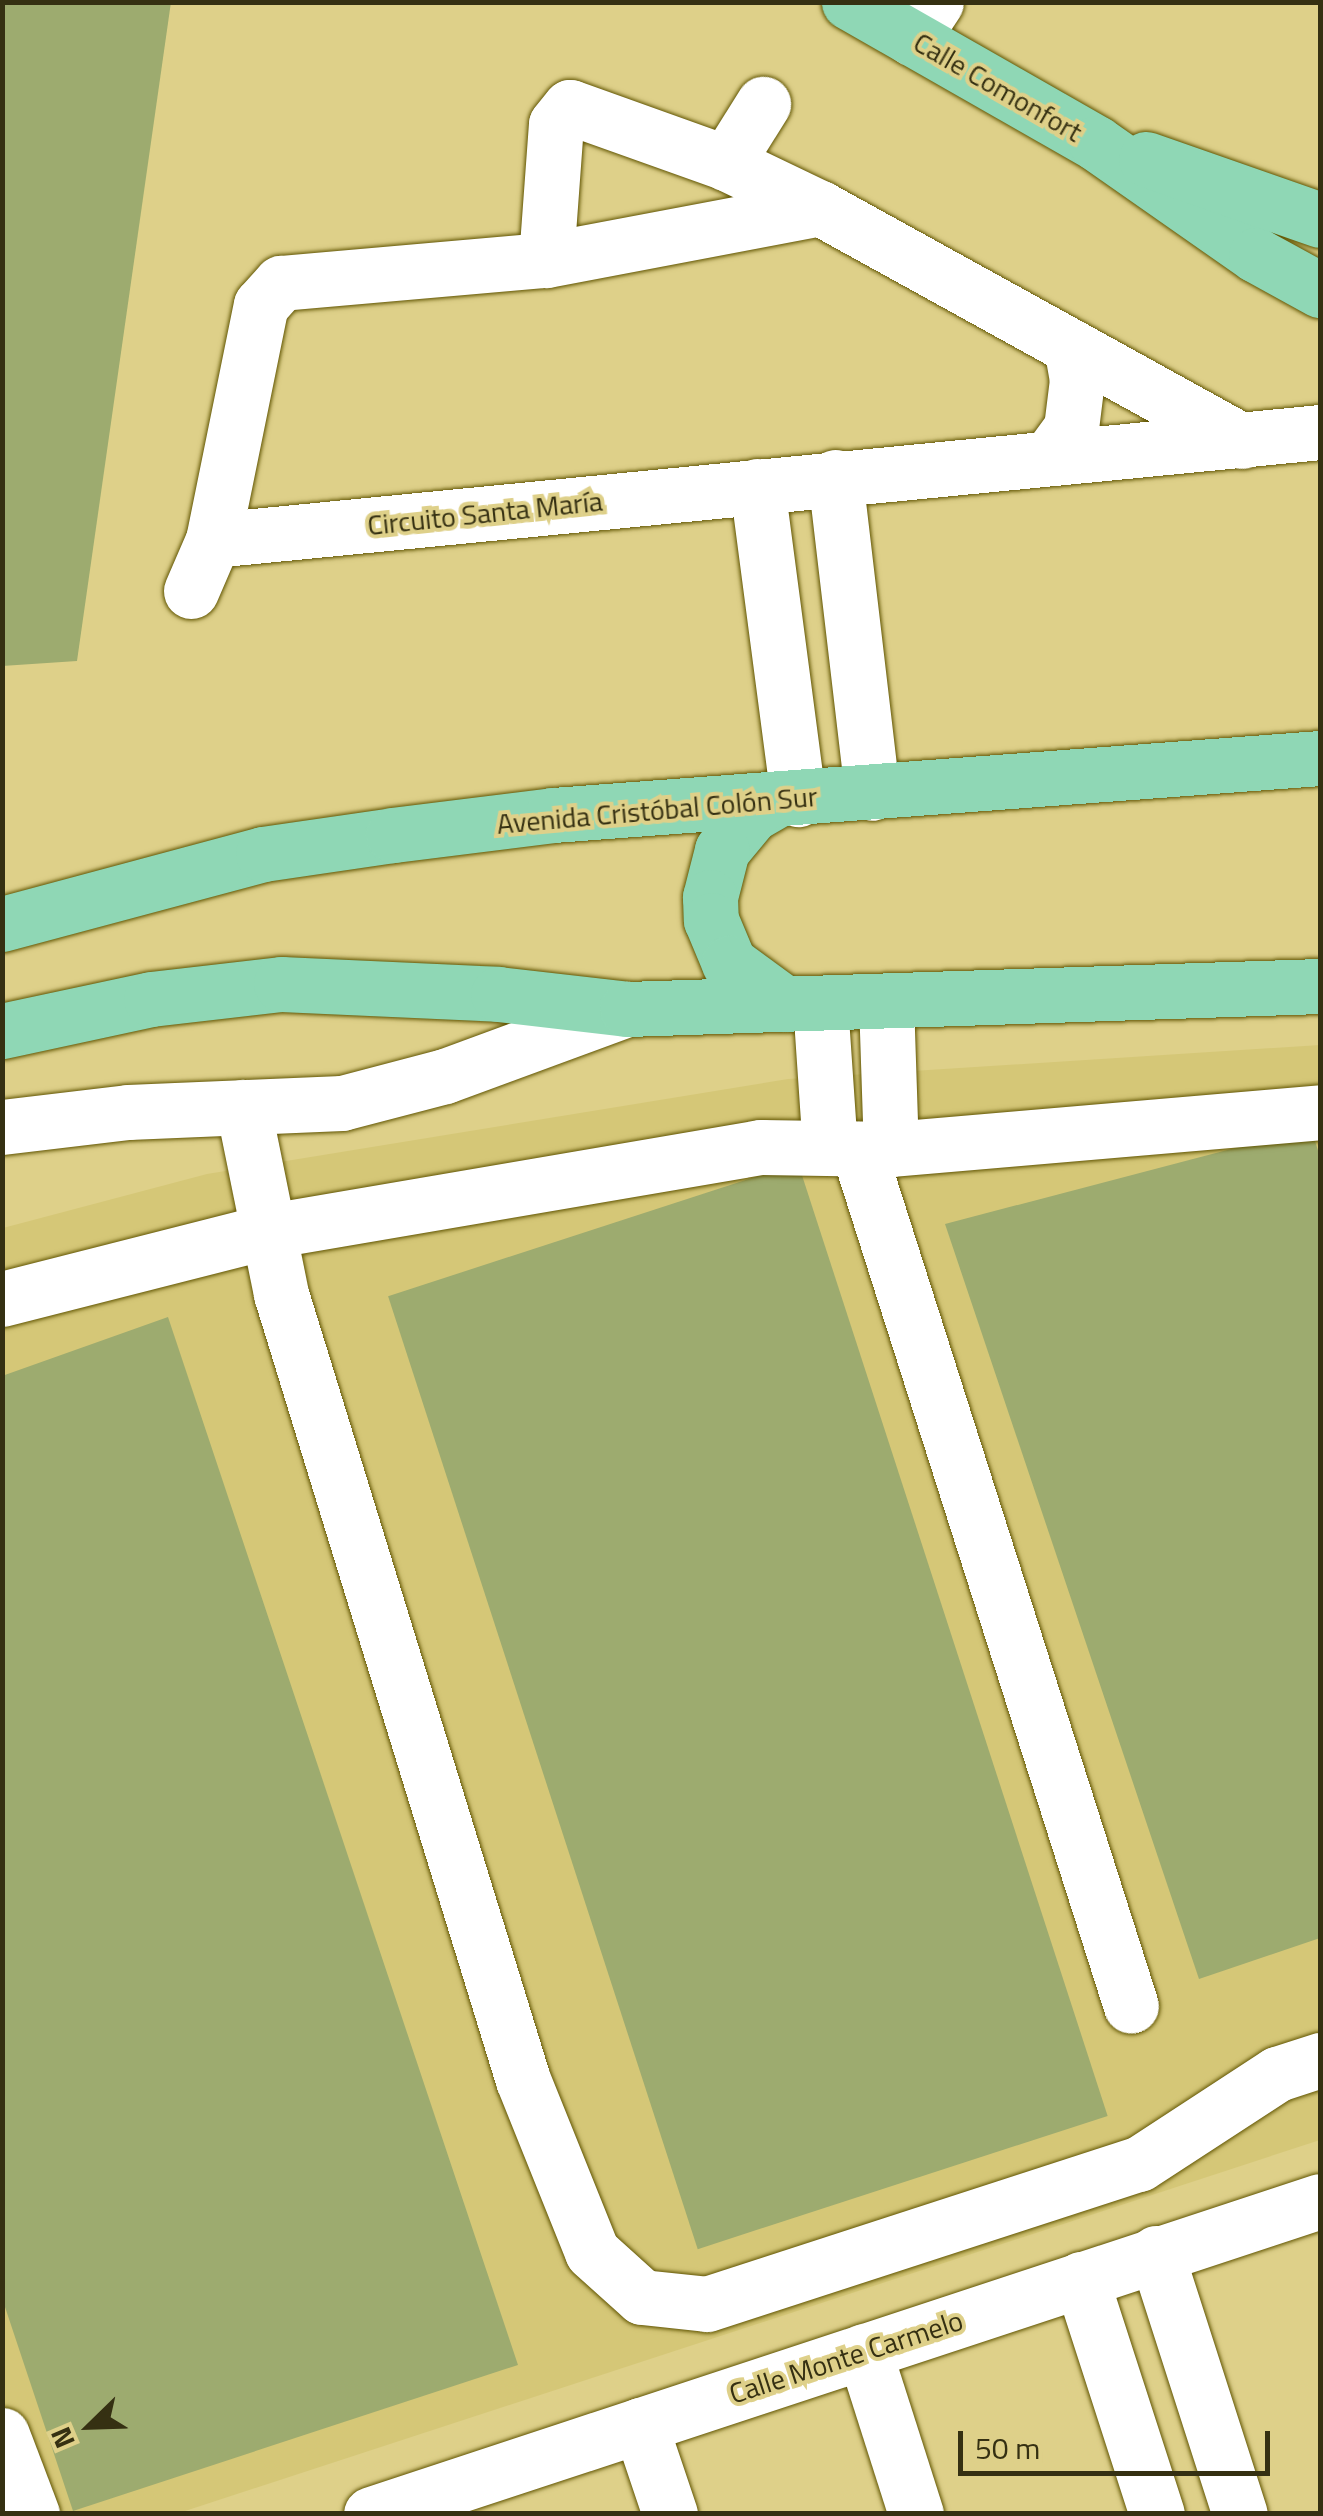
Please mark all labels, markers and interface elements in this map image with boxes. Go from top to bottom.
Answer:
street label: Calle Comonfort [908,25,1088,149]
street label: Circuito Santa María [366,484,604,542]
street label: Avenida Cristóbal Colón Sur [495,779,819,841]
street label: Calle Monte Carmelo [725,2303,967,2411]
north arrow [40,2376,140,2476]
scale bar [963,2411,1276,2473]
text: N [38,2421,86,2455]
text: 50 m [975,2425,1040,2471]

